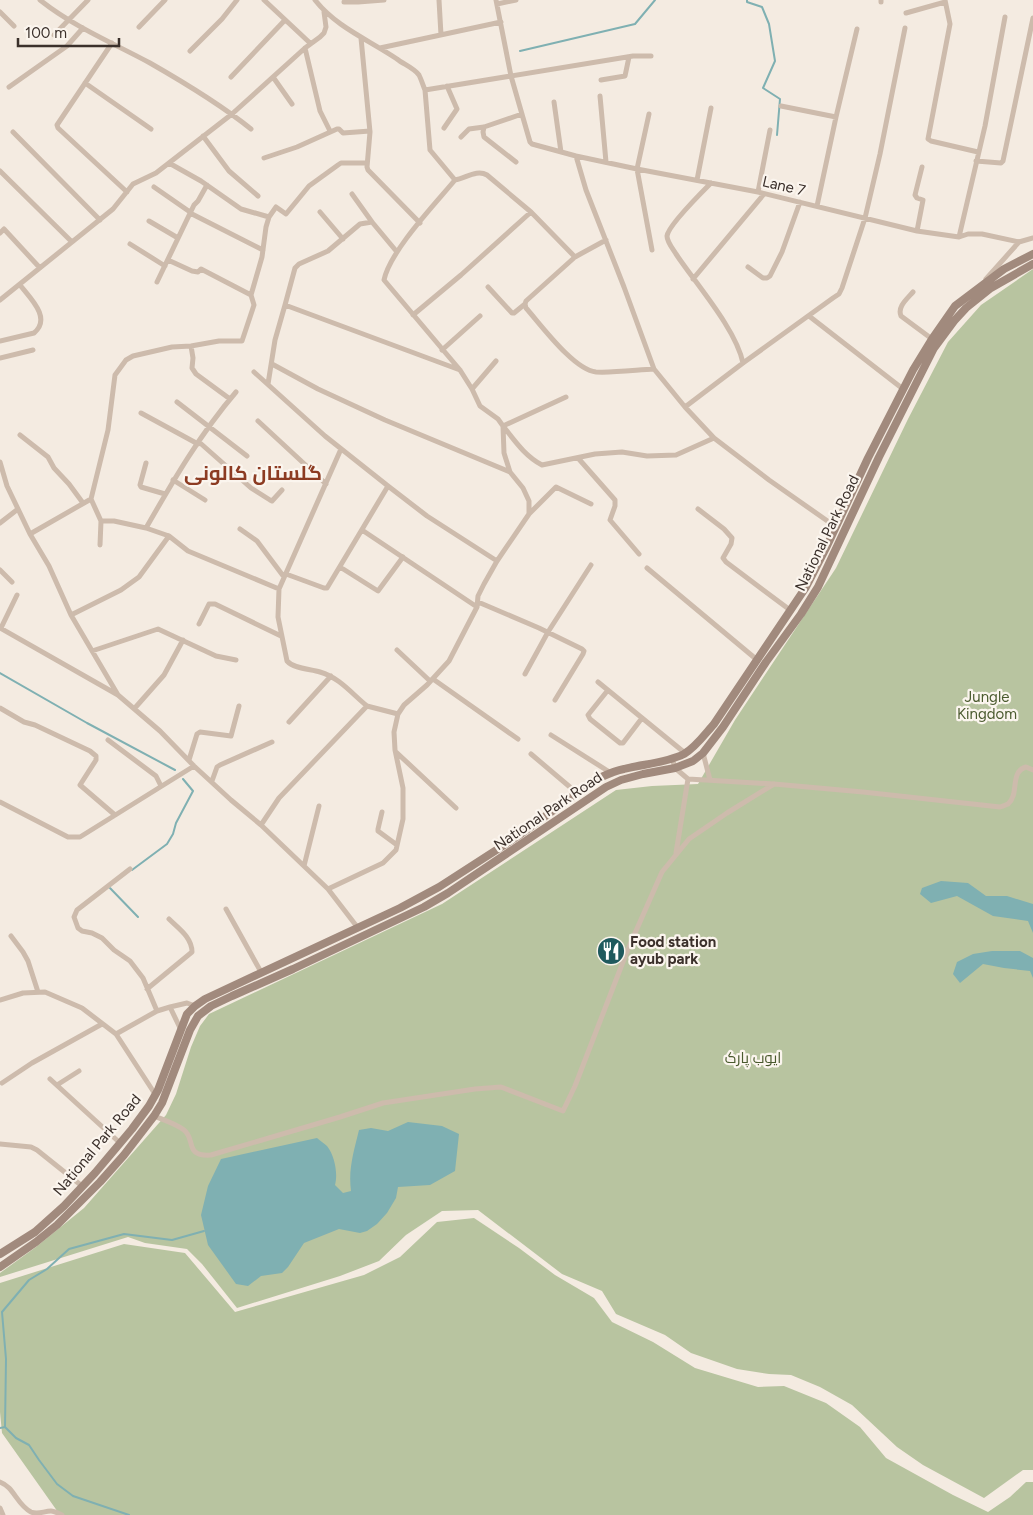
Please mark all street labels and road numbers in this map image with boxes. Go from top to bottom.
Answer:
street label: Lane 7 [761,172,807,200]
street label: National Park Road [791,472,863,594]
street label: National Park Road [490,768,606,854]
street label: National Park Road [49,1091,145,1199]

